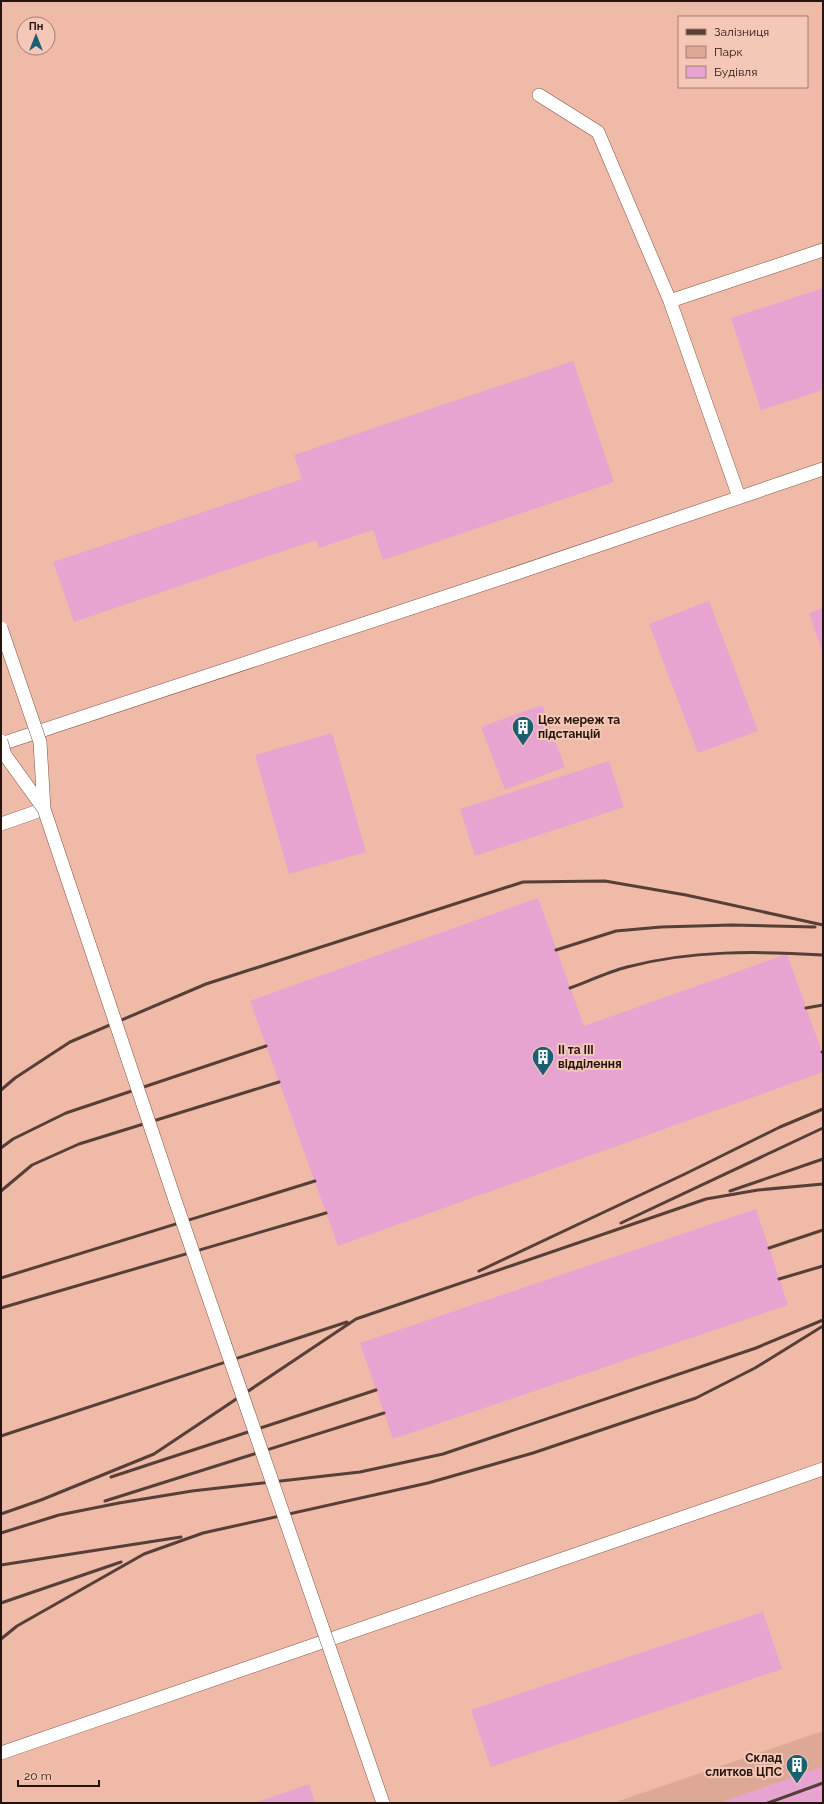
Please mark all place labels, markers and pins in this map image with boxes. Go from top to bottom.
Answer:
place label: Цех мереж та підстанцій [538,713,620,741]
building icon: Цех мереж та підстанцій [510,714,536,747]
place label: II та III відділення [558,1043,622,1071]
building icon: II та III відділення [530,1044,556,1077]
place label: Склад слитков ЦПС [705,1751,782,1779]
building icon: Склад слитков ЦПС [784,1752,810,1785]

